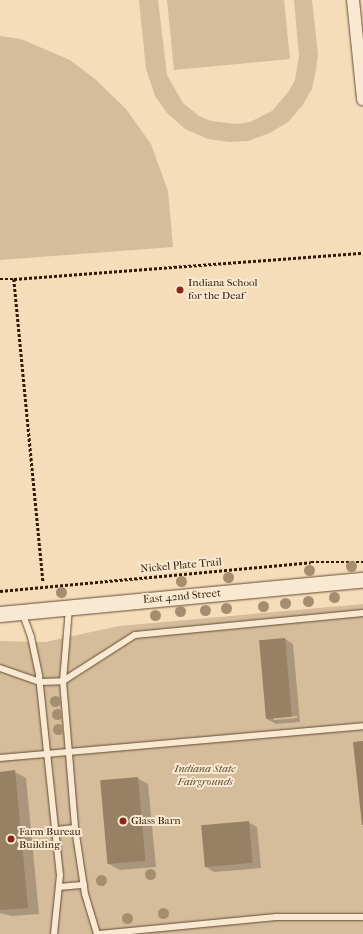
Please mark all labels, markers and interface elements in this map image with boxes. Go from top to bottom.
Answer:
place label: Indiana School for the Deaf [188,277,258,303]
marker: Indiana School for the Deaf [175,285,185,295]
street label: Nickel Plate Trail [140,556,222,576]
street label: East 42nd Street [143,587,221,607]
park label: Indiana State Fairgrounds [174,763,236,789]
place label: Glass Barn [131,814,181,828]
marker: Glass Barn [118,816,128,826]
place label: Farm Bureau Building [19,826,81,852]
marker: Farm Bureau Building [6,834,16,844]

